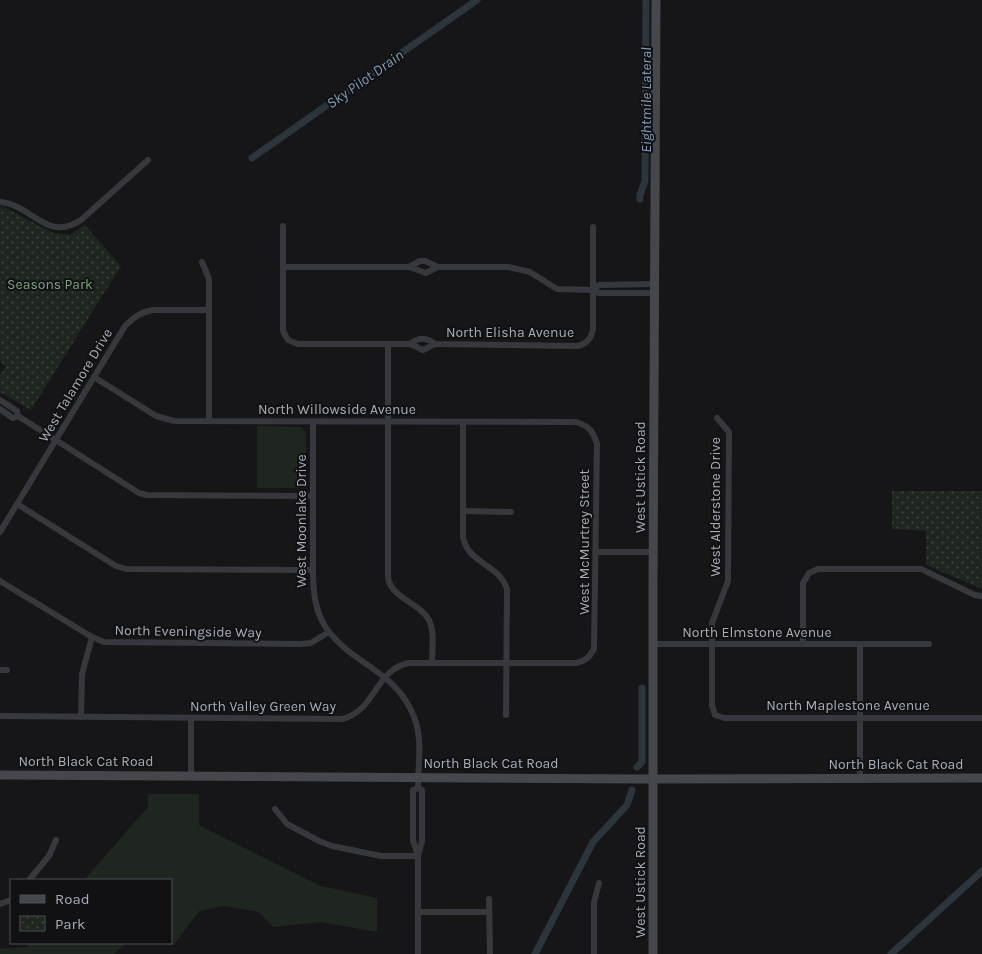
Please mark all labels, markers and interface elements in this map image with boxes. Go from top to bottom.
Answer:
water label: Sky Pilot Drain [323,46,407,112]
water label: Eightmile Lateral [637,47,655,153]
park label: Seasons Park [7,276,93,293]
street label: North Elisha Avenue [446,324,574,341]
street label: West Talamore Drive [35,325,116,445]
street label: North Willowside Avenue [258,401,416,418]
street label: West Ustick Road [632,421,649,533]
street label: West Alderstone Drive [707,437,724,577]
street label: West Moonlake Drive [293,454,310,588]
street label: West McMurtrey Street [576,469,593,615]
street label: North Eveningside Way [114,622,262,641]
street label: North Elmstone Avenue [682,624,832,641]
street label: North Maplestone Avenue [766,697,930,714]
street label: North Valley Green Way [190,698,336,715]
street label: North Black Cat Road [18,753,154,770]
street label: North Black Cat Road [423,755,559,772]
street label: North Black Cat Road [828,756,964,773]
street label: West Ustick Road [632,826,649,938]
legend [10,879,172,944]
text: Road [55,890,90,908]
text: Park [55,915,85,933]

